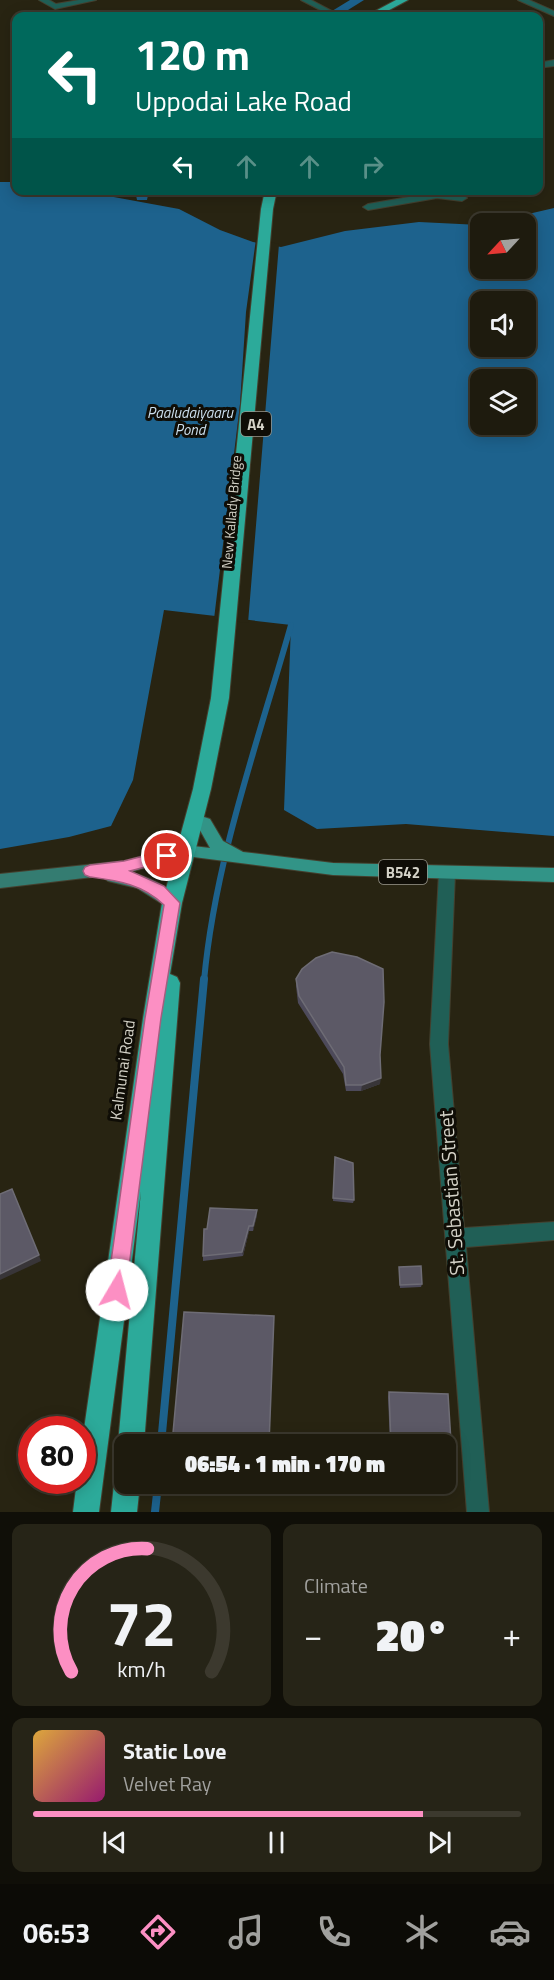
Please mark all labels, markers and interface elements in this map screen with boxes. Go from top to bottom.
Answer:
text: 120 m [135,22,250,86]
icon: left [36,36,114,114]
text: Uppodai Lake Road [135,80,352,121]
icon: left [167,150,200,183]
icon: ahead [230,150,263,183]
icon: ahead [293,150,326,183]
icon: right [356,150,389,183]
north arrow [470,213,536,279]
map controls [470,213,536,435]
button: sound [470,291,536,357]
button: layers [470,369,536,435]
water label: Paaludaiyaaru Pond [147,401,234,441]
road number: A4 [241,412,271,436]
street label: New Kallady Bridge [216,454,246,570]
pin [141,830,192,881]
icon: arrive [150,839,183,872]
road number: B542 [379,860,427,884]
street label: Kalmunai Road [103,1018,141,1122]
street label: St. Sebastian Street [430,1109,472,1277]
position arrow [85,1258,149,1322]
speed limit sign: 80 [18,1416,96,1494]
text: 06:54 · 1 min · 170 m [185,1447,385,1481]
text: Climate [304,1570,368,1601]
text: 72 [107,1575,176,1670]
text: 20° [375,1600,450,1668]
text: − [304,1610,322,1660]
text: + [503,1610,521,1660]
text: km/h [117,1653,166,1685]
text: Static Love [123,1734,226,1768]
text: Velvet Ray [123,1768,212,1799]
icon: previous [98,1826,131,1859]
icon: pause [260,1826,293,1859]
icon: next [423,1826,456,1859]
icon: directions [137,1911,179,1953]
icon: music [225,1911,267,1953]
icon: phone [313,1911,355,1953]
icon: climate [401,1911,443,1953]
icon: car [489,1911,531,1953]
text: 06:53 [23,1912,90,1953]

